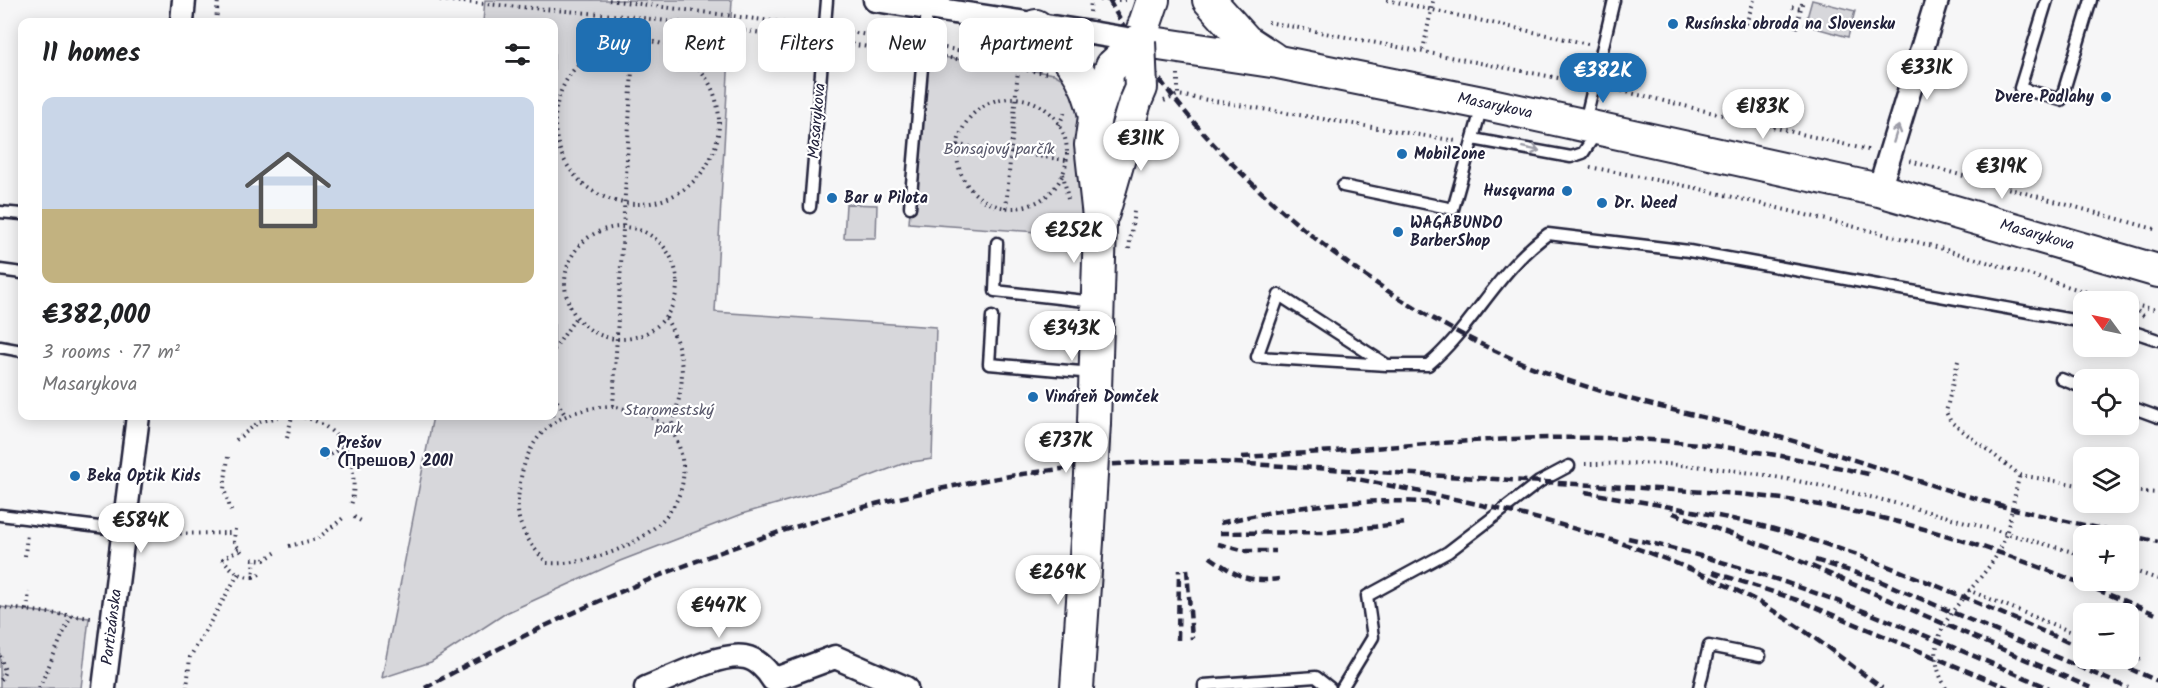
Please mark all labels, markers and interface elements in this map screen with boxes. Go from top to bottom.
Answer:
place label: Rusínska obroda na Slovensku [1685,12,1895,37]
marker: Rusínska obroda na Slovensku [1666,17,1680,31]
chip: Buy [576,18,651,72]
chip: Rent [663,18,746,72]
chip: Filters [758,18,855,72]
chip: New [867,18,947,72]
chip: Apartment [959,18,1094,72]
text: 11 homes [42,33,140,75]
icon: filters [501,38,534,71]
pin: €331K [1885,50,1969,101]
pin: €382K [1561,53,1645,104]
text: €331K [1901,53,1953,85]
text: €382K [1573,56,1633,88]
street label: Masarykova [801,82,833,160]
place label: Dvere Podlahy [1995,85,2095,110]
street label: Masarykova [1455,86,1535,126]
pin: €183K [1721,89,1805,140]
marker: Dvere Podlahy [2099,90,2113,104]
text: €183K [1736,92,1790,124]
pin: €311K [1099,121,1183,172]
text: €311K [1117,124,1165,156]
one-way arrow [1891,125,1902,144]
icon: home [234,136,342,244]
park label: Bonsajový parčík [943,137,1055,162]
place label: MobilZone [1414,142,1485,167]
one-way arrow [1521,144,1540,155]
marker: MobilZone [1395,147,1409,161]
pin: €319K [1960,149,2044,200]
text: €319K [1976,152,2028,184]
place label: Husqvarna [1483,179,1555,204]
marker: Husqvarna [1560,184,1574,198]
place label: Bar u Pilota [844,186,928,211]
marker: Bar u Pilota [825,191,839,205]
place label: Dr. Weed [1614,191,1678,216]
marker: Dr. Weed [1595,196,1609,210]
place label: WAGABUNDO BarberShop [1410,211,1503,254]
street label: Masarykova [1997,212,2077,258]
pin: €252K [1032,213,1116,264]
text: €252K [1045,216,1103,248]
marker: WAGABUNDO BarberShop [1391,225,1405,239]
north arrow [2073,291,2139,357]
map controls [2073,291,2139,669]
text: €382,000 [42,295,150,337]
pin: €343K [1030,311,1114,362]
text: €343K [1043,314,1101,346]
text: 3 rooms · 77 m² [42,337,180,369]
text: Masarykova [42,369,137,401]
button: locate [2073,369,2139,435]
place label: Vináreň Domček [1045,385,1159,410]
marker: Vináreň Domček [1026,390,1040,404]
park label: Staromestský park [624,398,715,441]
pin: €737K [1024,423,1108,474]
text: €737K [1039,426,1093,458]
place label: Prešov (Прешов) 2001 [337,431,453,474]
marker: Prešov (Прешов) 2001 [318,445,332,459]
button: layers [2073,447,2139,513]
place label: Beka Optik Kids [87,464,201,489]
marker: Beka Optik Kids [68,469,82,483]
pin: €584K [99,503,183,554]
text: €584K [112,506,170,538]
button: + [2073,525,2139,591]
pin: €269K [1016,555,1100,606]
text: €269K [1029,558,1087,590]
street label: Partizánska [95,588,129,666]
pin: €447K [677,588,761,639]
text: €447K [691,591,747,623]
button: − [2073,603,2139,669]

